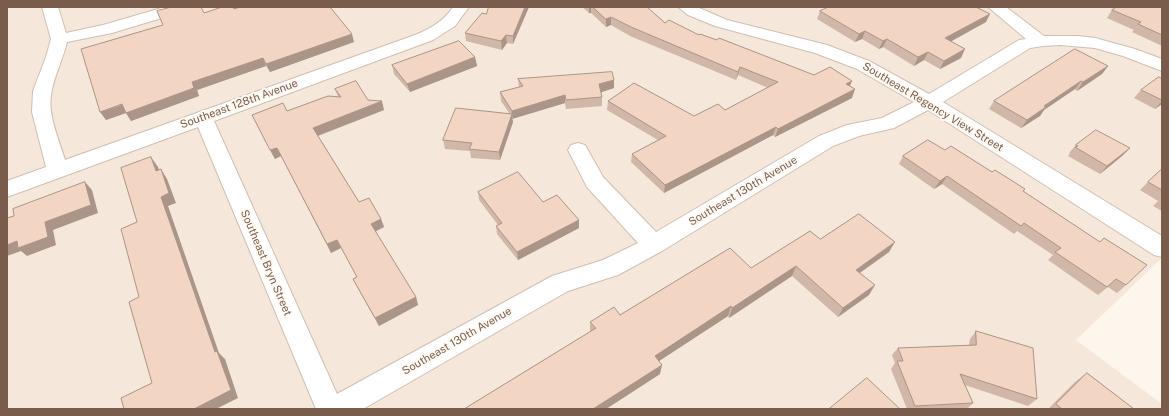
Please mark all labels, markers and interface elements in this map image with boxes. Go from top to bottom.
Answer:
street label: Southeast Regency View Street [860,60,1006,154]
street label: Southeast 128th Avenue [178,77,300,131]
street label: Southeast 130th Avenue [686,153,800,229]
street label: Southeast Bryn Street [238,208,294,318]
street label: Southeast 130th Avenue [400,304,514,378]

